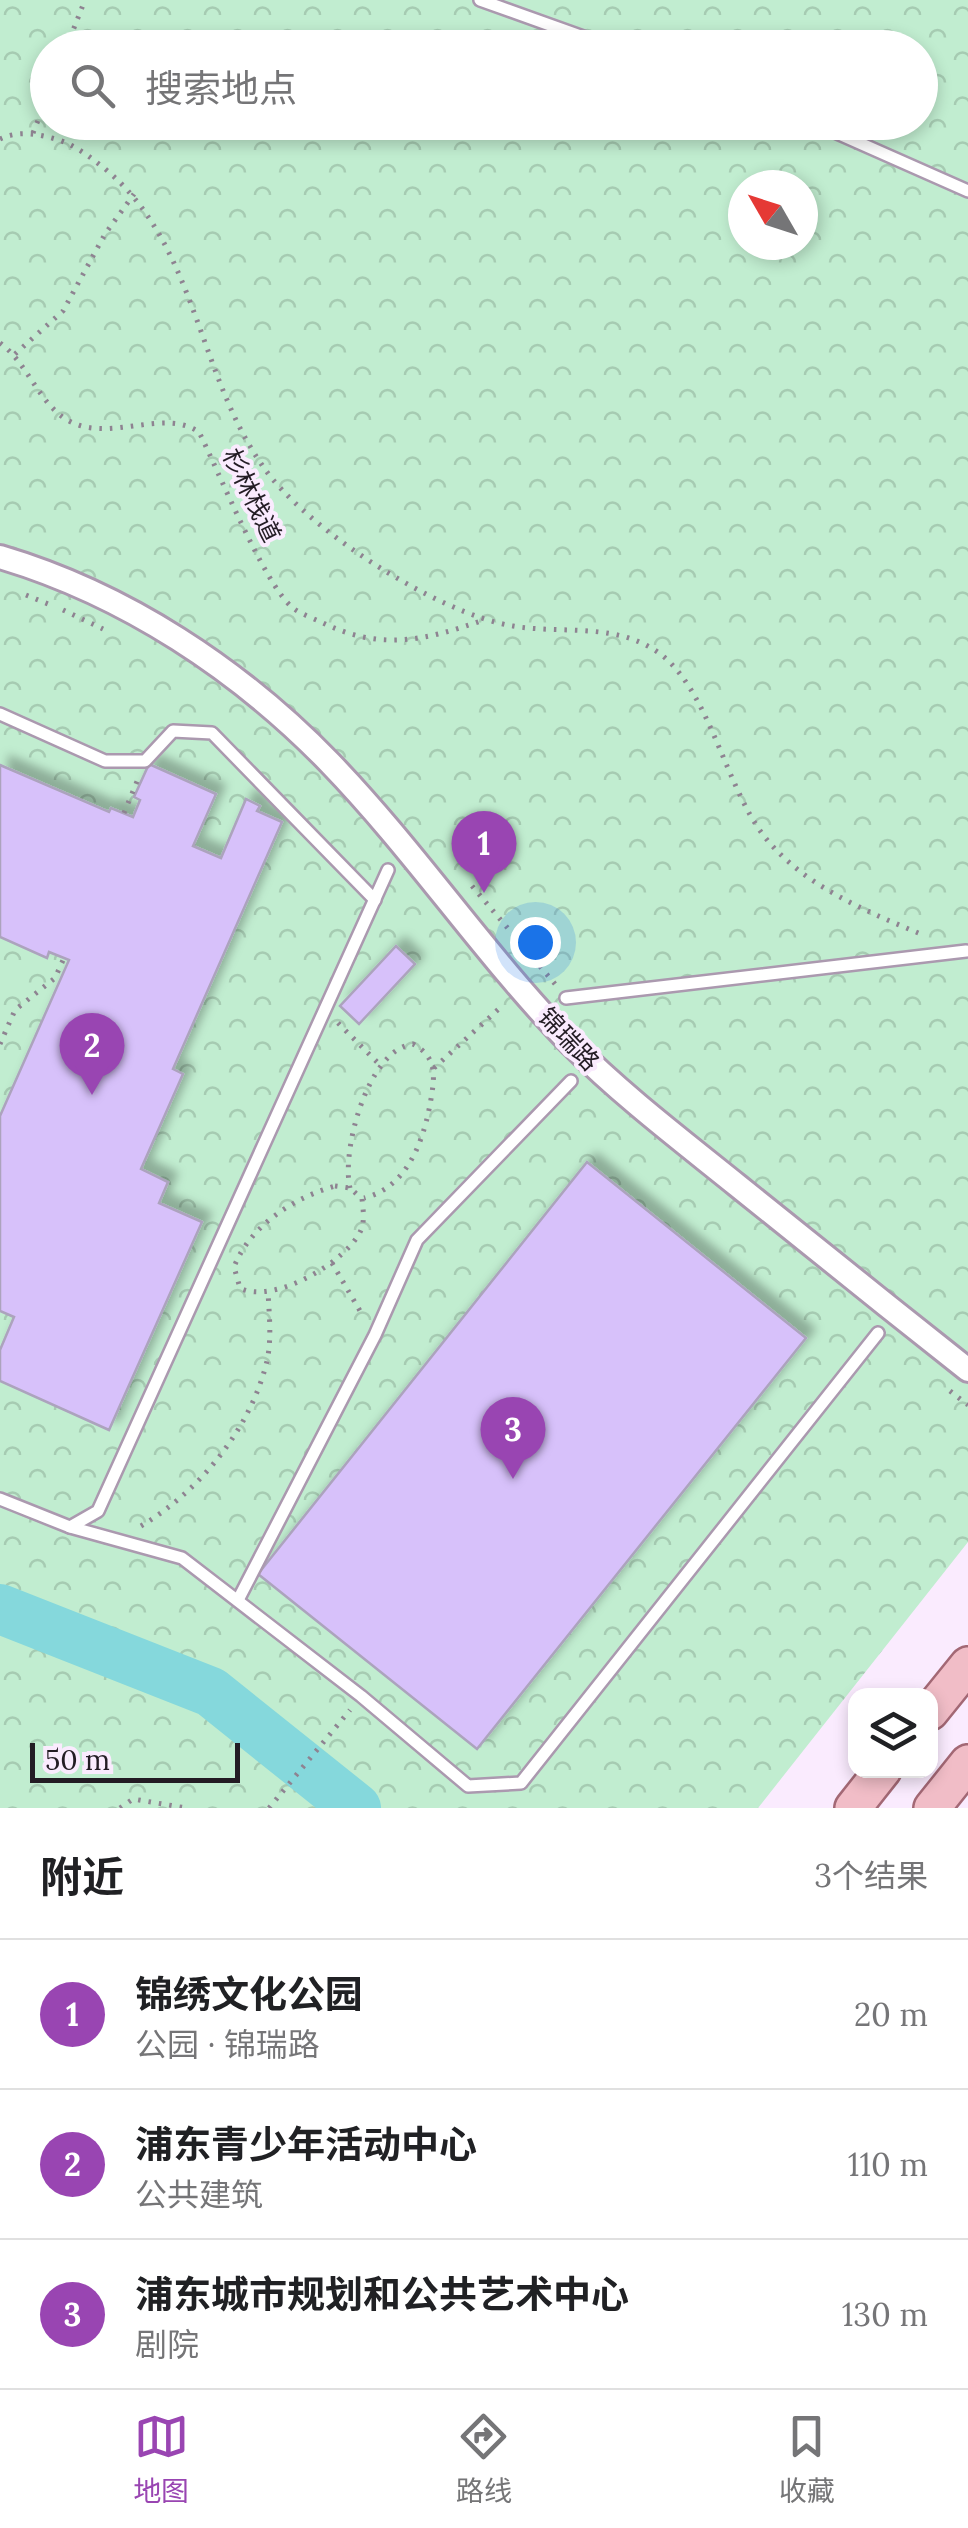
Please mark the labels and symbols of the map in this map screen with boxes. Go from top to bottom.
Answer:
north arrow [728,170,818,260]
street label: 杉林栈道 [216,443,288,547]
pin: 1 [452,810,516,893]
your location [510,917,561,968]
street label: 锦瑞路 [532,1001,606,1077]
pin: 2 [59,1012,124,1095]
pin: 3 [480,1396,546,1479]
scale bar [30,1738,240,1782]

